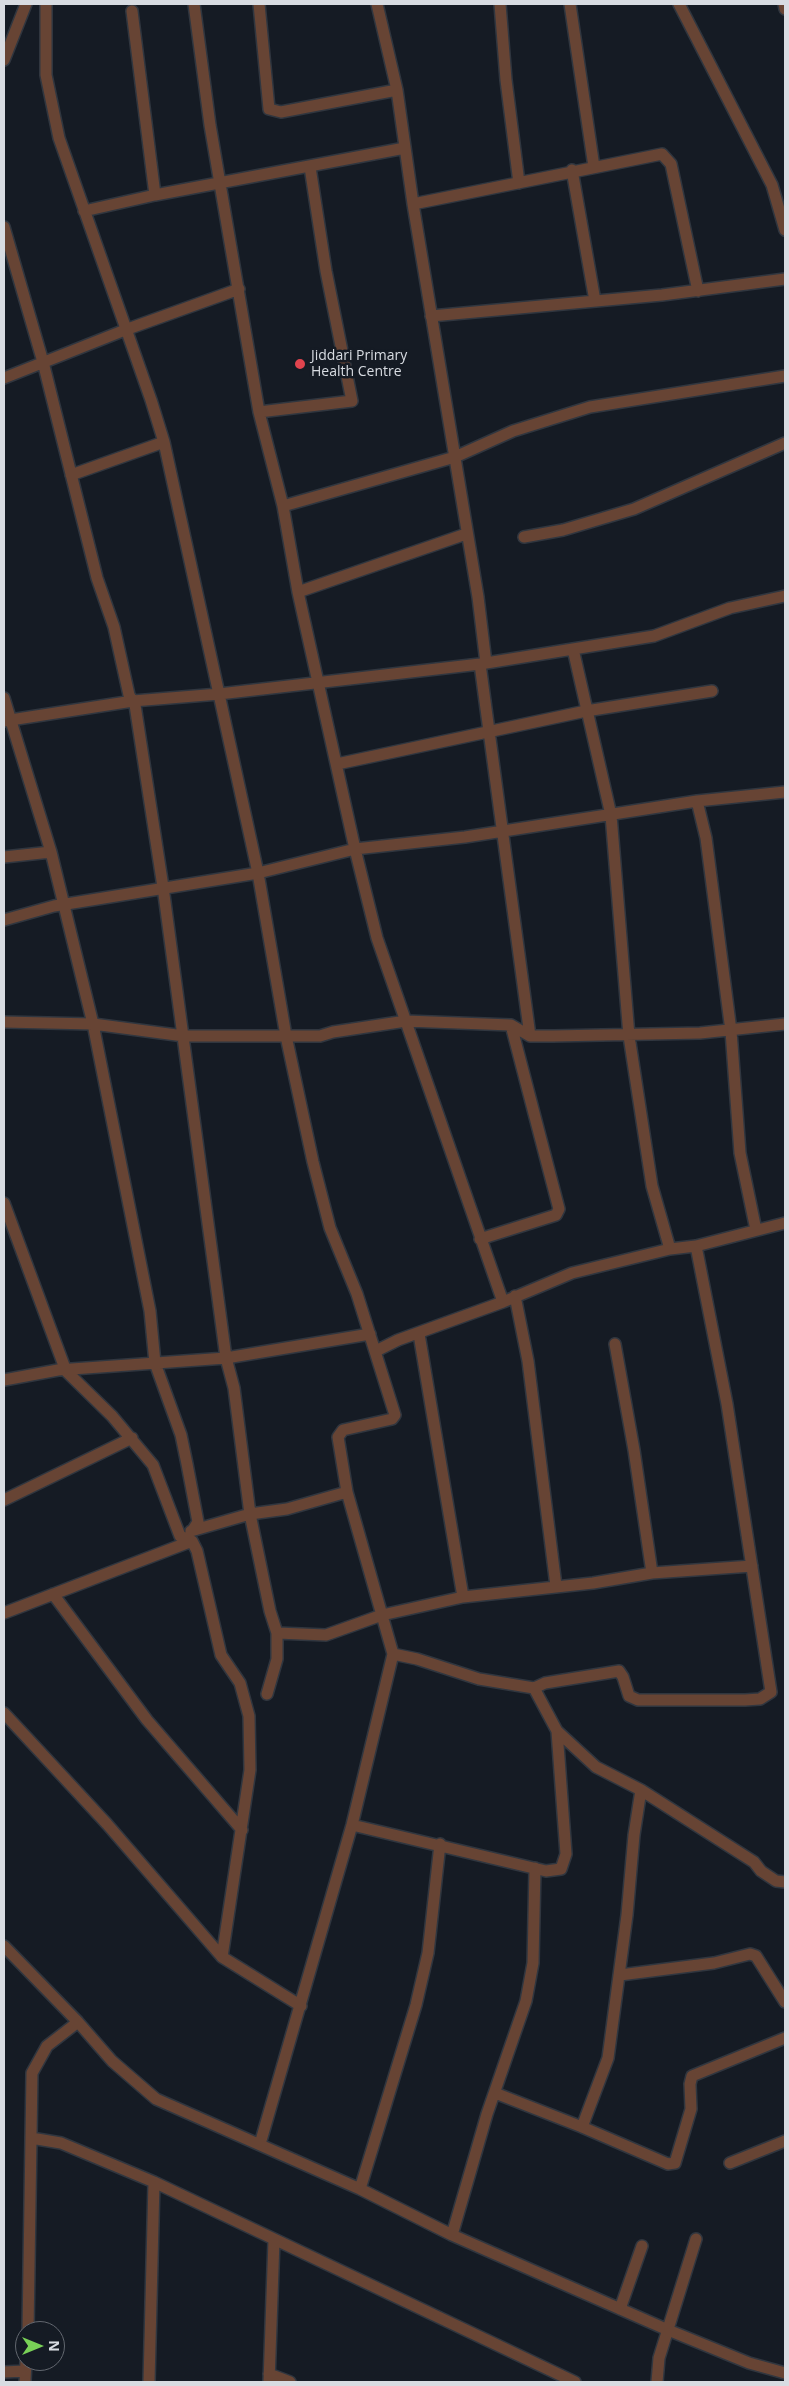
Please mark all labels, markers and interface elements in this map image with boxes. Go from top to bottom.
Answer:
place label: Jiddari Primary Health Centre [311,348,407,381]
marker: Jiddari Primary Health Centre [293,357,307,371]
north arrow [15,2321,65,2371]
text: N [45,2340,64,2352]

